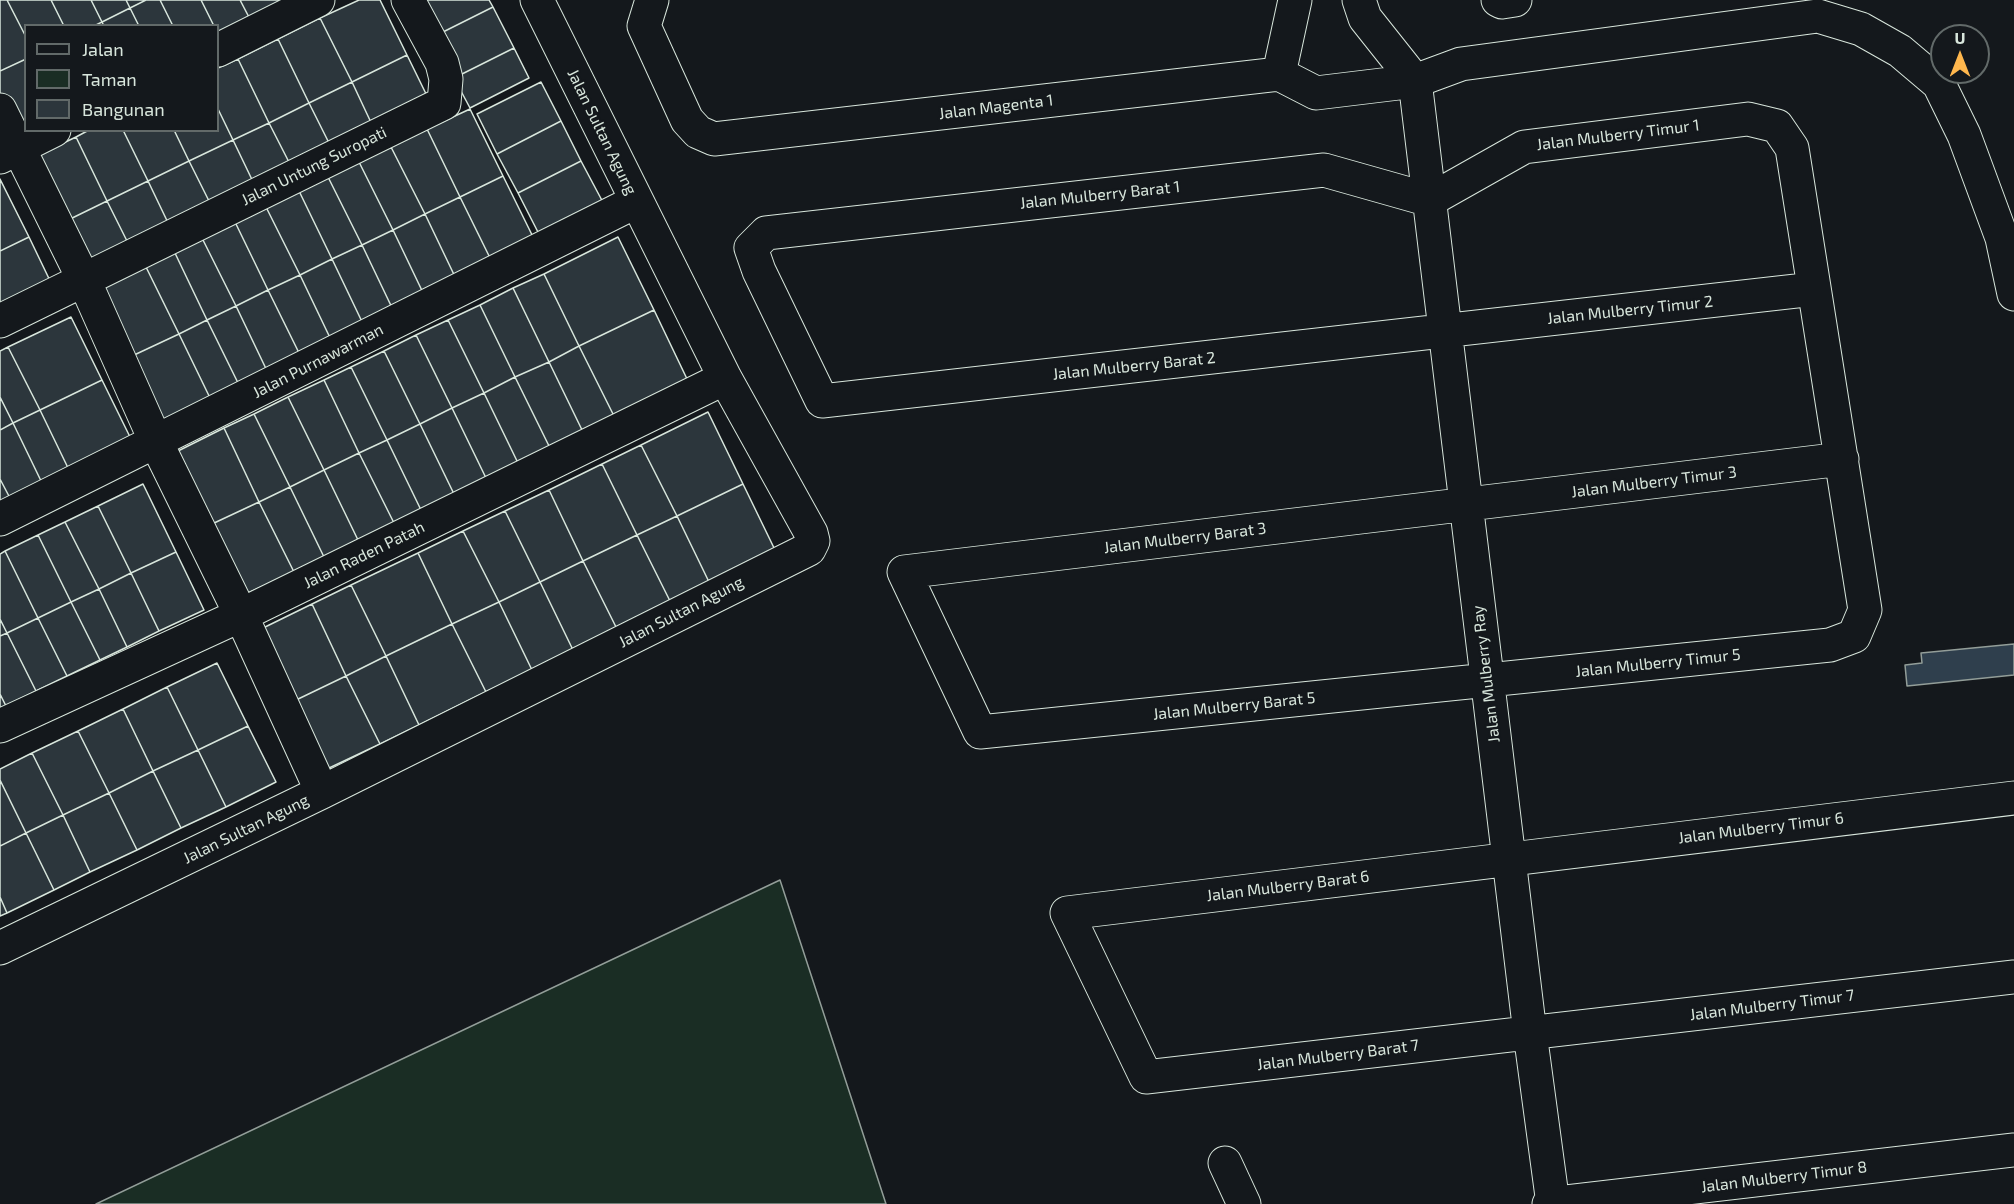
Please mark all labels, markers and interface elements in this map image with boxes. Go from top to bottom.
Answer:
legend [24,24,219,132]
north arrow [1930,24,1990,84]
text: U [1955,28,1965,47]
text: Jalan [82,38,124,60]
street label: Jalan Sultan Agung [563,66,641,198]
text: Taman [82,68,137,90]
street label: Jalan Magenta 1 [938,90,1054,124]
text: Bangunan [82,98,165,120]
street label: Jalan Mulberry Timur 1 [1536,115,1700,155]
street label: Jalan Untung Suropati [238,122,390,210]
street label: Jalan Mulberry Barat 1 [1019,177,1181,213]
street label: Jalan Mulberry Timur 2 [1546,292,1714,328]
street label: Jalan Purnawarman [249,320,387,402]
street label: Jalan Mulberry Barat 2 [1052,348,1216,384]
street label: Jalan Mulberry Timur 3 [1570,462,1738,502]
street label: Jalan Raden Patah [300,517,428,593]
street label: Jalan Mulberry Barat 3 [1103,519,1267,557]
street label: Jalan Sultan Agung [615,572,747,652]
street label: Jalan Mulberry Ray [1468,604,1504,744]
street label: Jalan Mulberry Timur 5 [1574,645,1742,681]
street label: Jalan Mulberry Barat 5 [1152,688,1316,724]
street label: Jalan Sultan Agung [180,790,312,868]
street label: Jalan Mulberry Timur 6 [1677,808,1845,848]
street label: Jalan Mulberry Barat 6 [1206,866,1370,906]
street label: Jalan Mulberry Timur 7 [1689,985,1855,1025]
street label: Jalan Mulberry Barat 7 [1256,1036,1420,1074]
street label: Jalan Mulberry Timur 8 [1700,1157,1868,1197]

